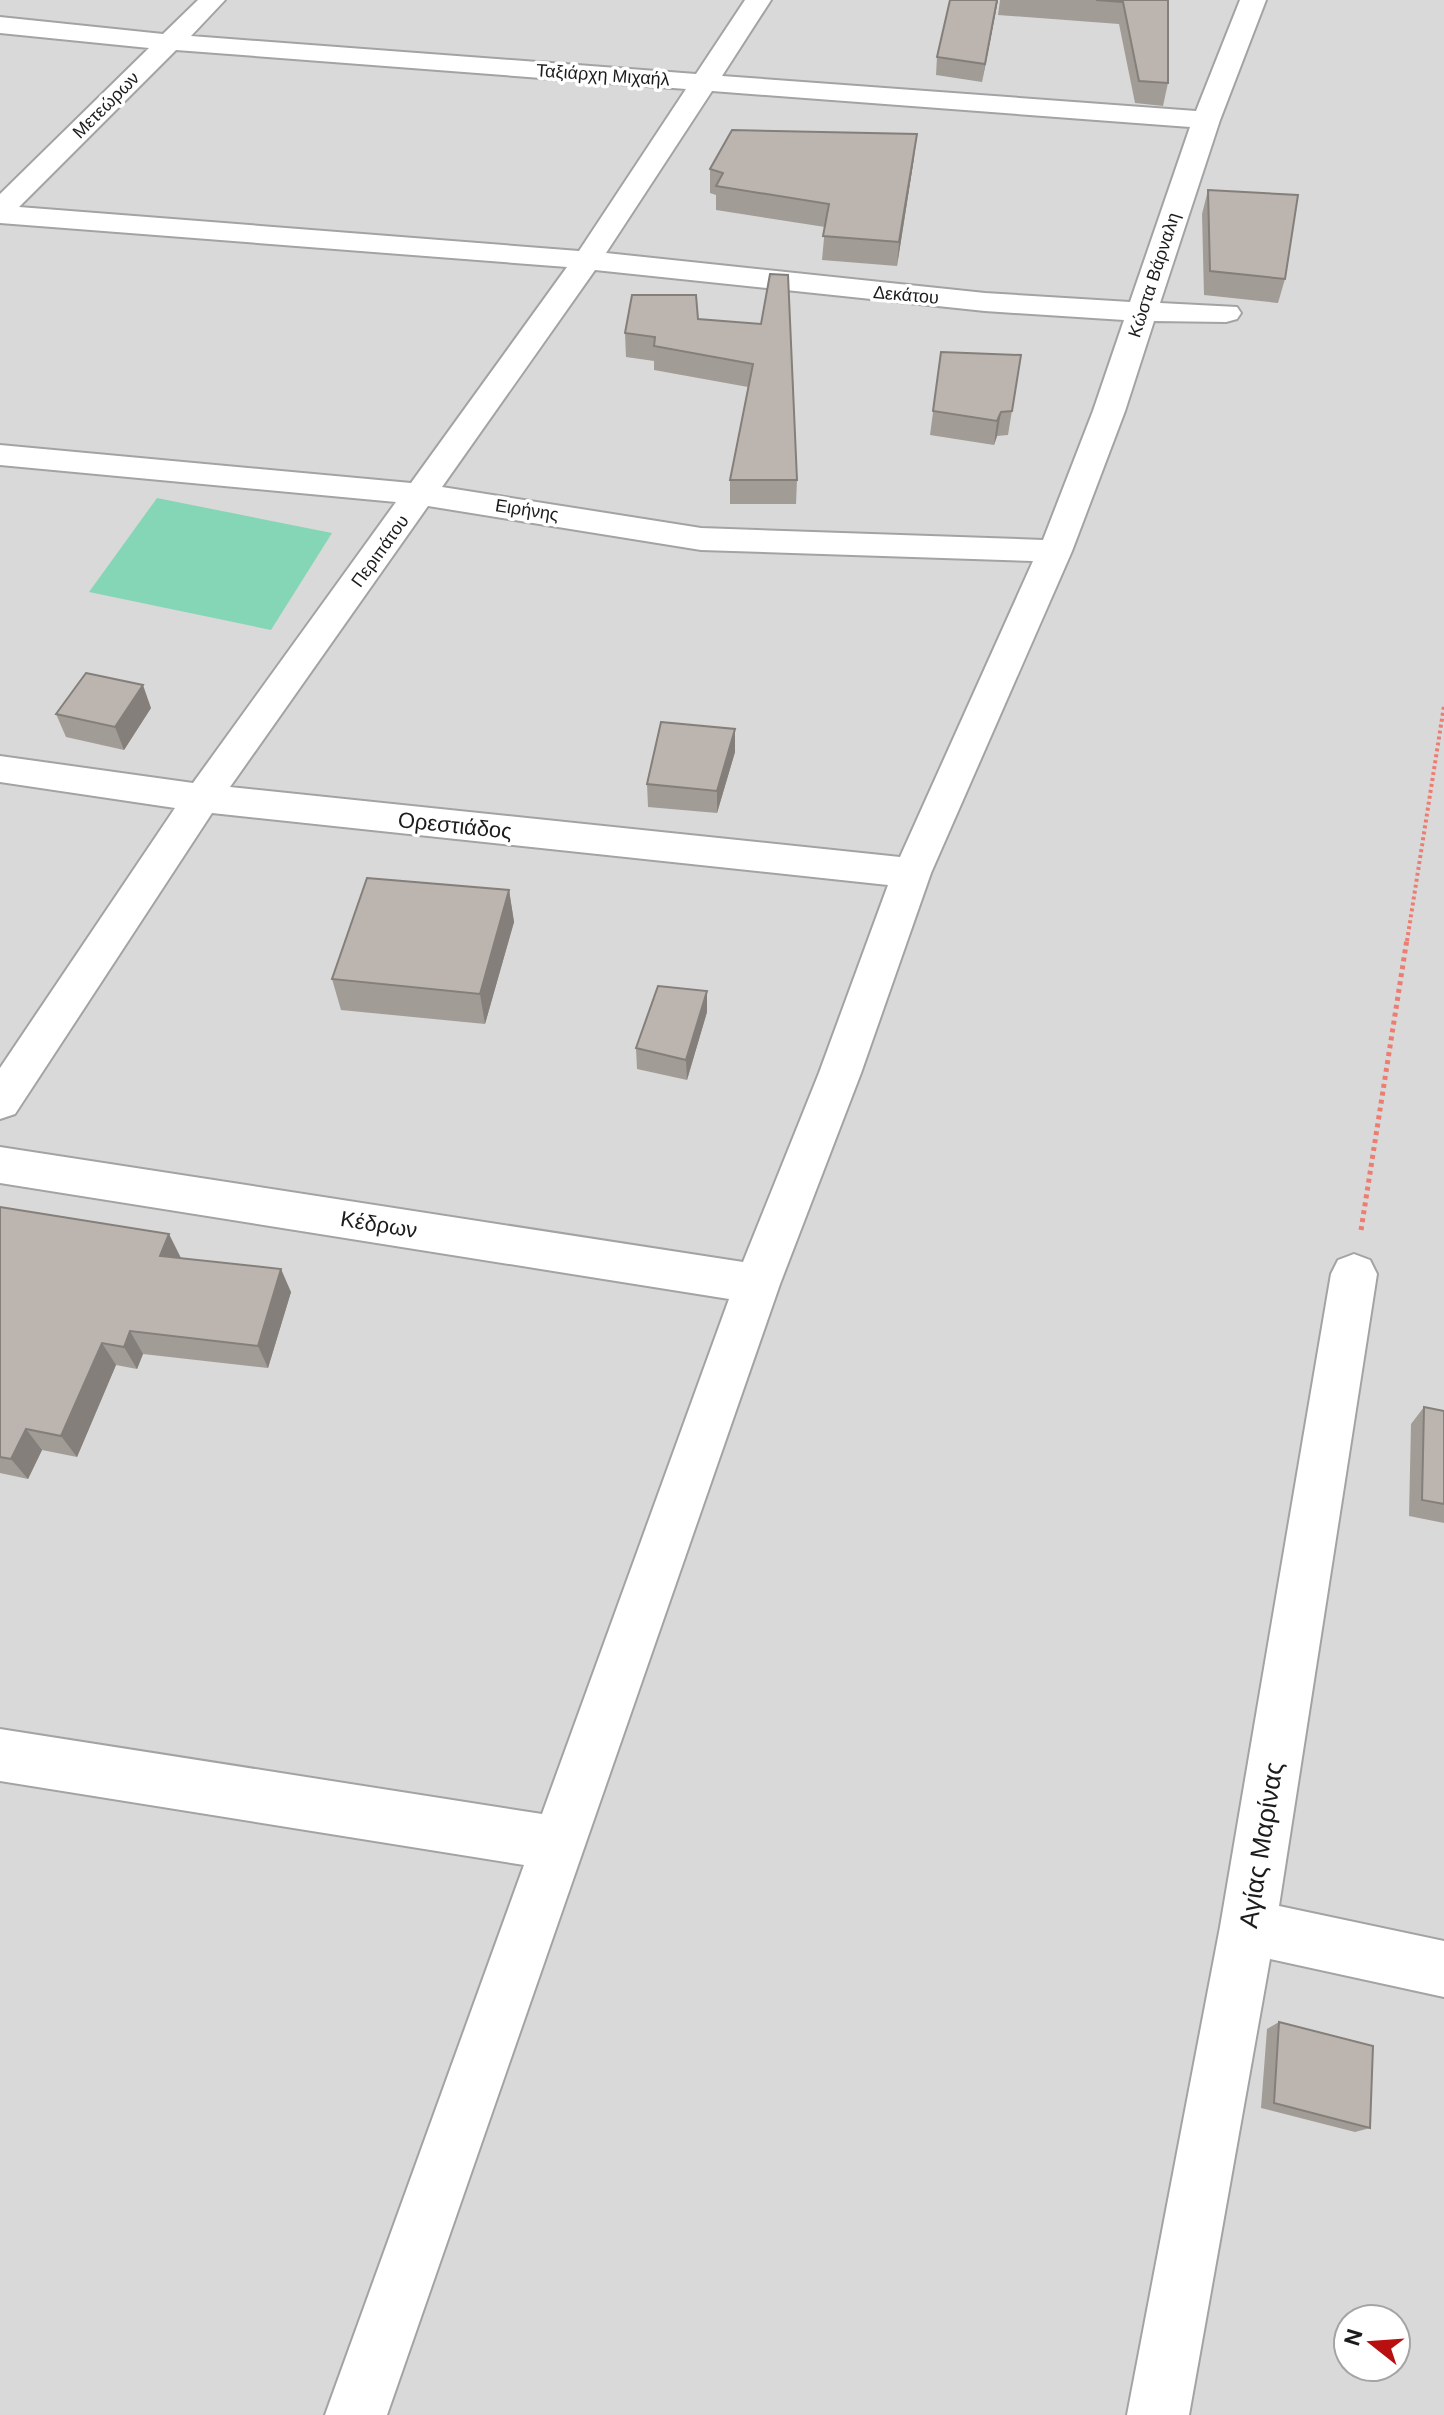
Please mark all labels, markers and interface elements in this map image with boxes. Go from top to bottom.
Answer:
street label: Ταξιάρχη Μιχαήλ [535,58,671,92]
street label: Μετεώρων [67,66,145,144]
street label: Κώστα Βάρναλη [1122,209,1186,341]
street label: Δεκάτου [872,280,940,310]
street label: Ειρήνης [494,493,561,527]
street label: Περιπάτου [346,510,414,592]
street label: Ορεστιάδος [397,805,513,846]
street label: Κέδρων [338,1204,419,1245]
street label: Αγίας Μαρίνας [1231,1759,1291,1931]
north arrow [1332,2303,1412,2383]
text: N [1337,2325,1370,2349]

